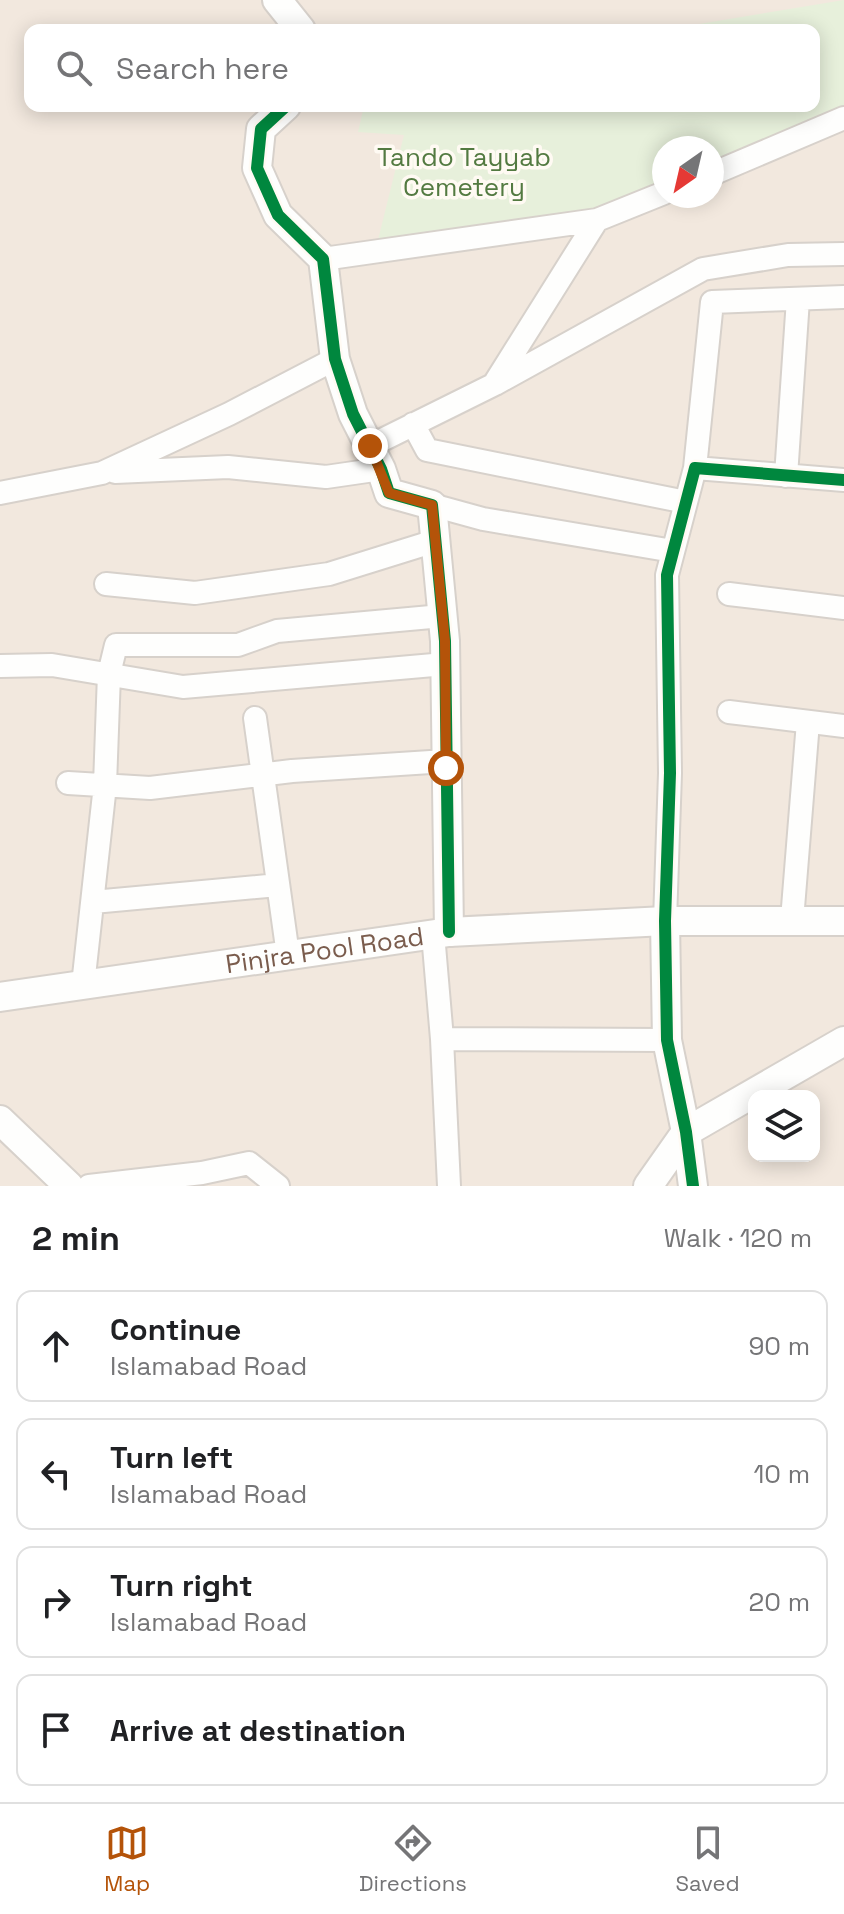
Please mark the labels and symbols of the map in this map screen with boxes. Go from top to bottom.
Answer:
north arrow [652,136,724,208]
park label: Tando Tayyab Cemetery [377,140,551,204]
route end [352,428,388,464]
route start [428,750,464,786]
street label: Pinjra Pool Road [223,919,426,981]

